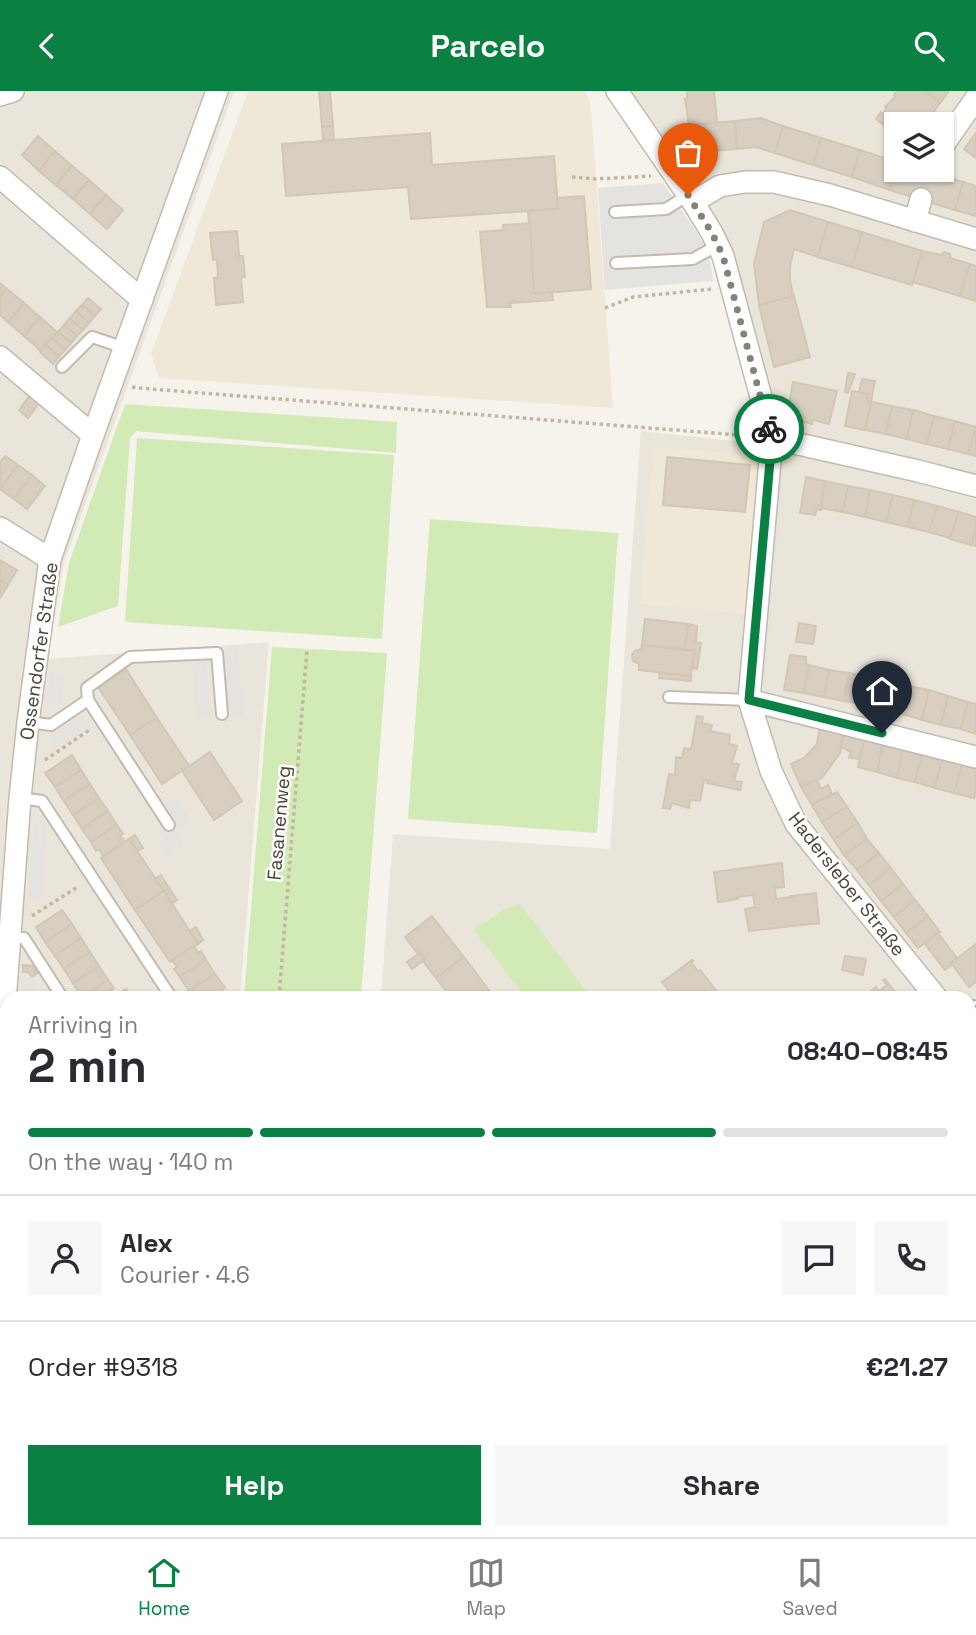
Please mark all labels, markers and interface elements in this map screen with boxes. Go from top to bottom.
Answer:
text: Parcelo [431,26,545,66]
icon: back [28,27,66,65]
icon: search [910,27,948,65]
map controls [884,112,954,182]
button: layers [884,112,954,182]
pin [658,123,718,195]
icon: bag [669,134,707,172]
courier [734,394,804,464]
icon: bike [750,410,788,448]
street label: Ossendorfer Straße [14,560,64,742]
pin [852,661,912,733]
icon: home [863,672,901,710]
street label: Fasanenweg [262,765,296,881]
street label: Hadersleber Straße [783,807,911,961]
text: Arriving in [28,1010,138,1040]
text: 08:40–08:45 [787,1034,948,1068]
text: 2 min [28,1037,147,1095]
text: On the way · 140 m [28,1147,233,1177]
button: person [28,1221,102,1295]
button: chat [782,1221,856,1295]
button: phone [874,1221,948,1295]
text: Alex [120,1226,173,1260]
text: Courier · 4.6 [120,1260,250,1290]
text: Order #9318 [28,1350,178,1384]
text: €21.27 [866,1350,948,1384]
button: Help [28,1445,481,1525]
button: Share [495,1445,948,1525]
tab: Home [138,1554,190,1621]
tab: Map [466,1554,506,1621]
tab: Saved [782,1554,838,1621]

